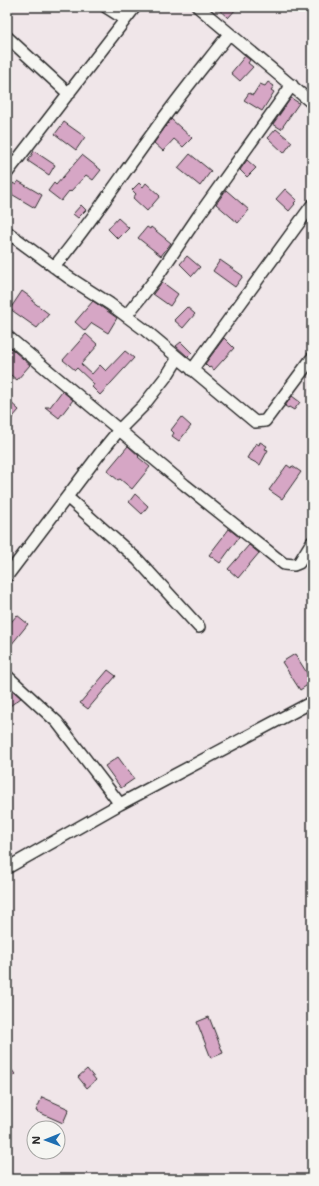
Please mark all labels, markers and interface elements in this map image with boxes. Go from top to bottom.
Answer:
north arrow [26,1120,66,1160]
text: N [29,1135,44,1145]

